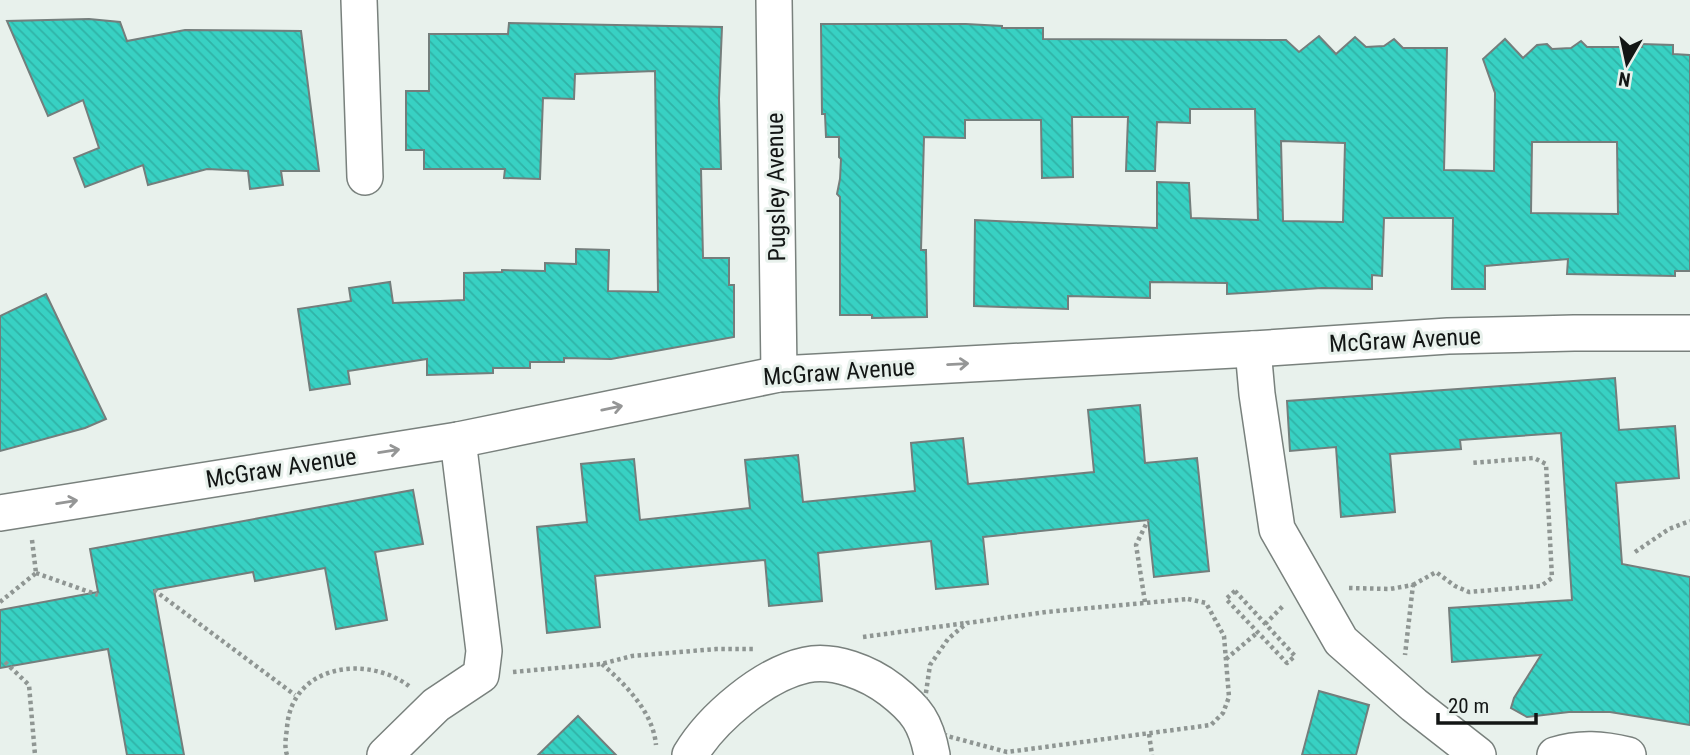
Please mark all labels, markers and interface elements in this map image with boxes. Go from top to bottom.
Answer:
north arrow [1592,28,1662,98]
text: N [1617,67,1632,92]
street label: Pugsley Avenue [761,112,791,262]
street label: McGraw Avenue [1328,322,1482,358]
street label: McGraw Avenue [762,353,916,391]
one-way arrow [947,358,970,371]
one-way arrow [600,400,623,414]
street label: McGraw Avenue [204,442,358,494]
one-way arrow [377,444,400,457]
one-way arrow [55,495,78,508]
scale bar [1438,682,1536,726]
text: 20 m [1448,694,1489,718]

